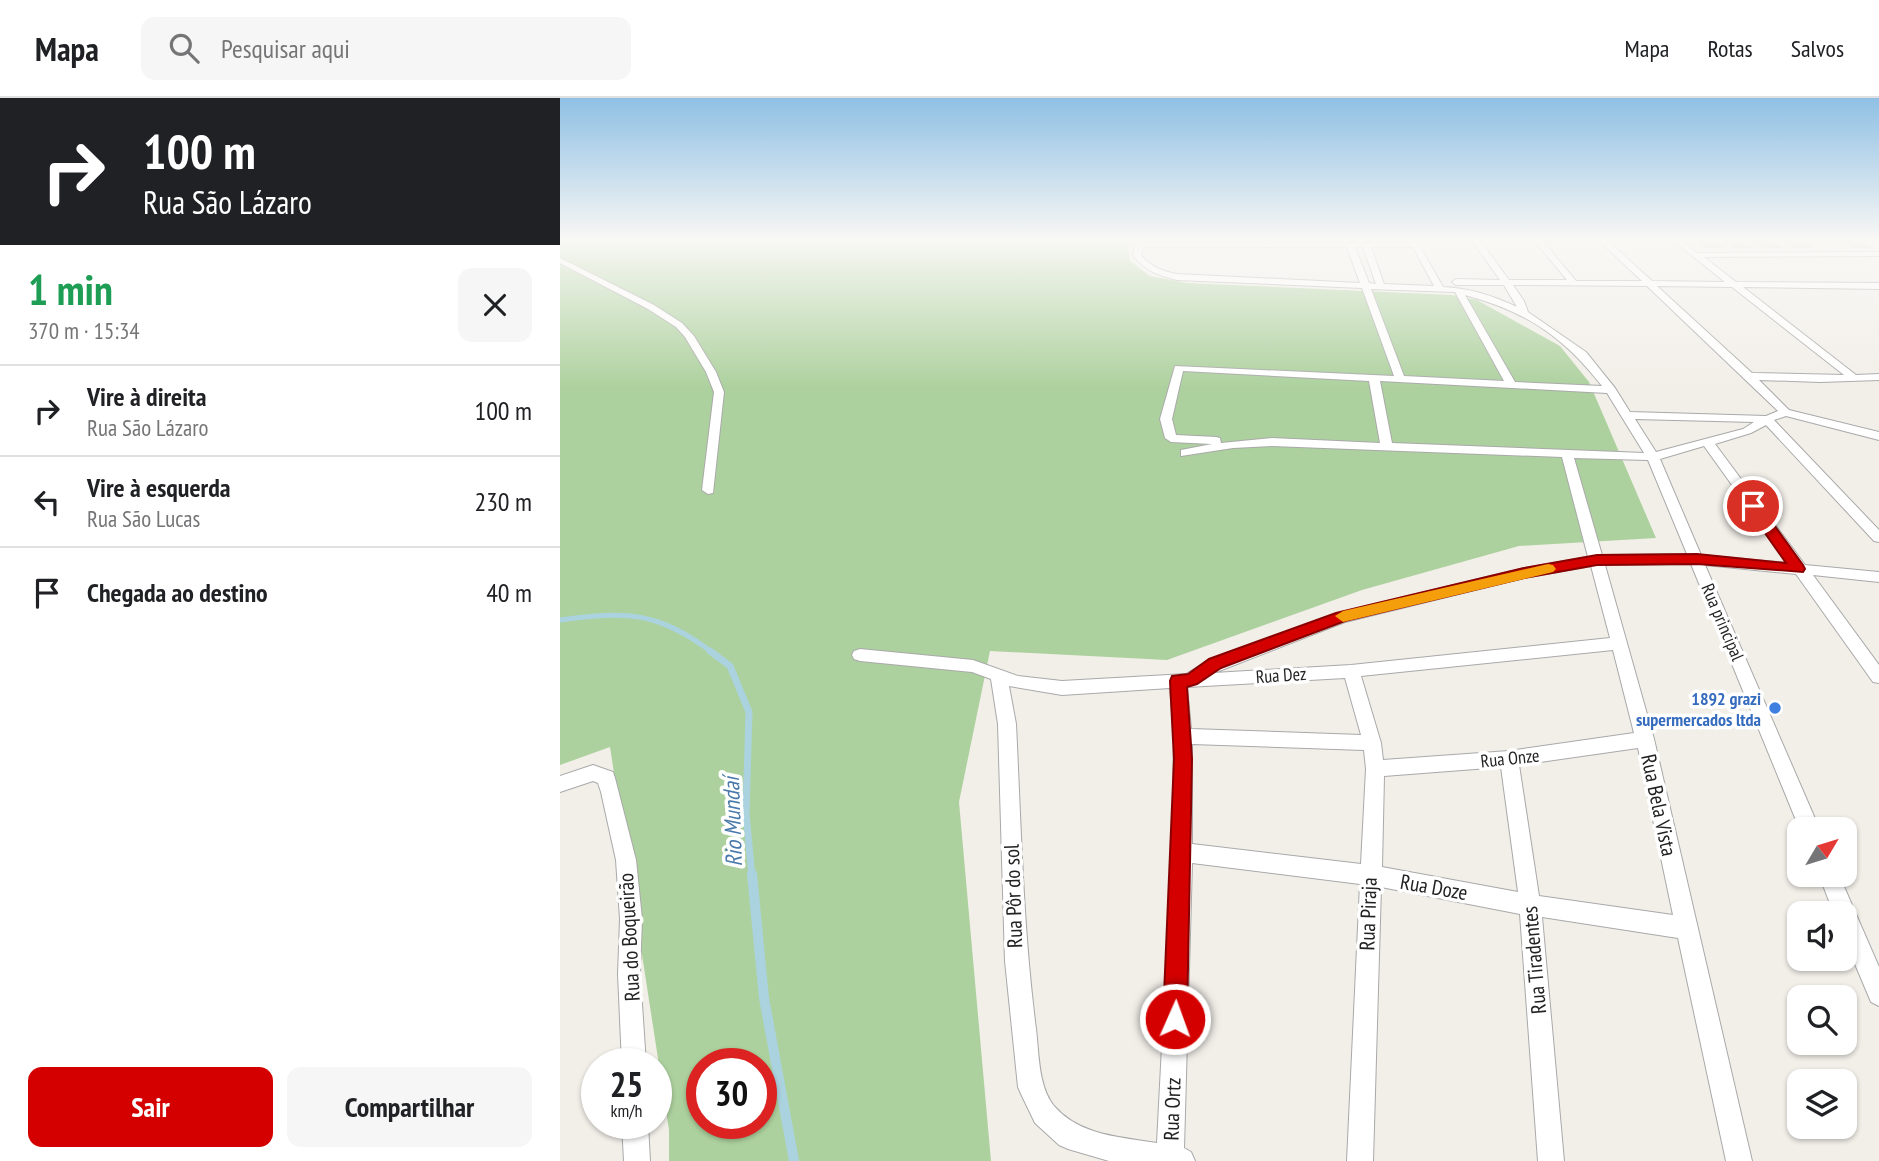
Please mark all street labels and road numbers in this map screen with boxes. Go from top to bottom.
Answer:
street label: Rua principal [1696,580,1750,665]
street label: Rua Dez [1255,662,1307,688]
street label: Rua Onze [1479,743,1541,773]
street label: Rua Bela Vista [1635,752,1683,858]
street label: Rua Pôr do sol [998,844,1028,948]
street label: Rua Doze [1398,868,1470,906]
street label: Rua do Boqueirão [612,872,646,1002]
street label: Rua Piraja [1353,877,1383,951]
street label: Rua Tiradentes [1516,905,1552,1015]
street label: Rua Ortz [1157,1077,1187,1141]

